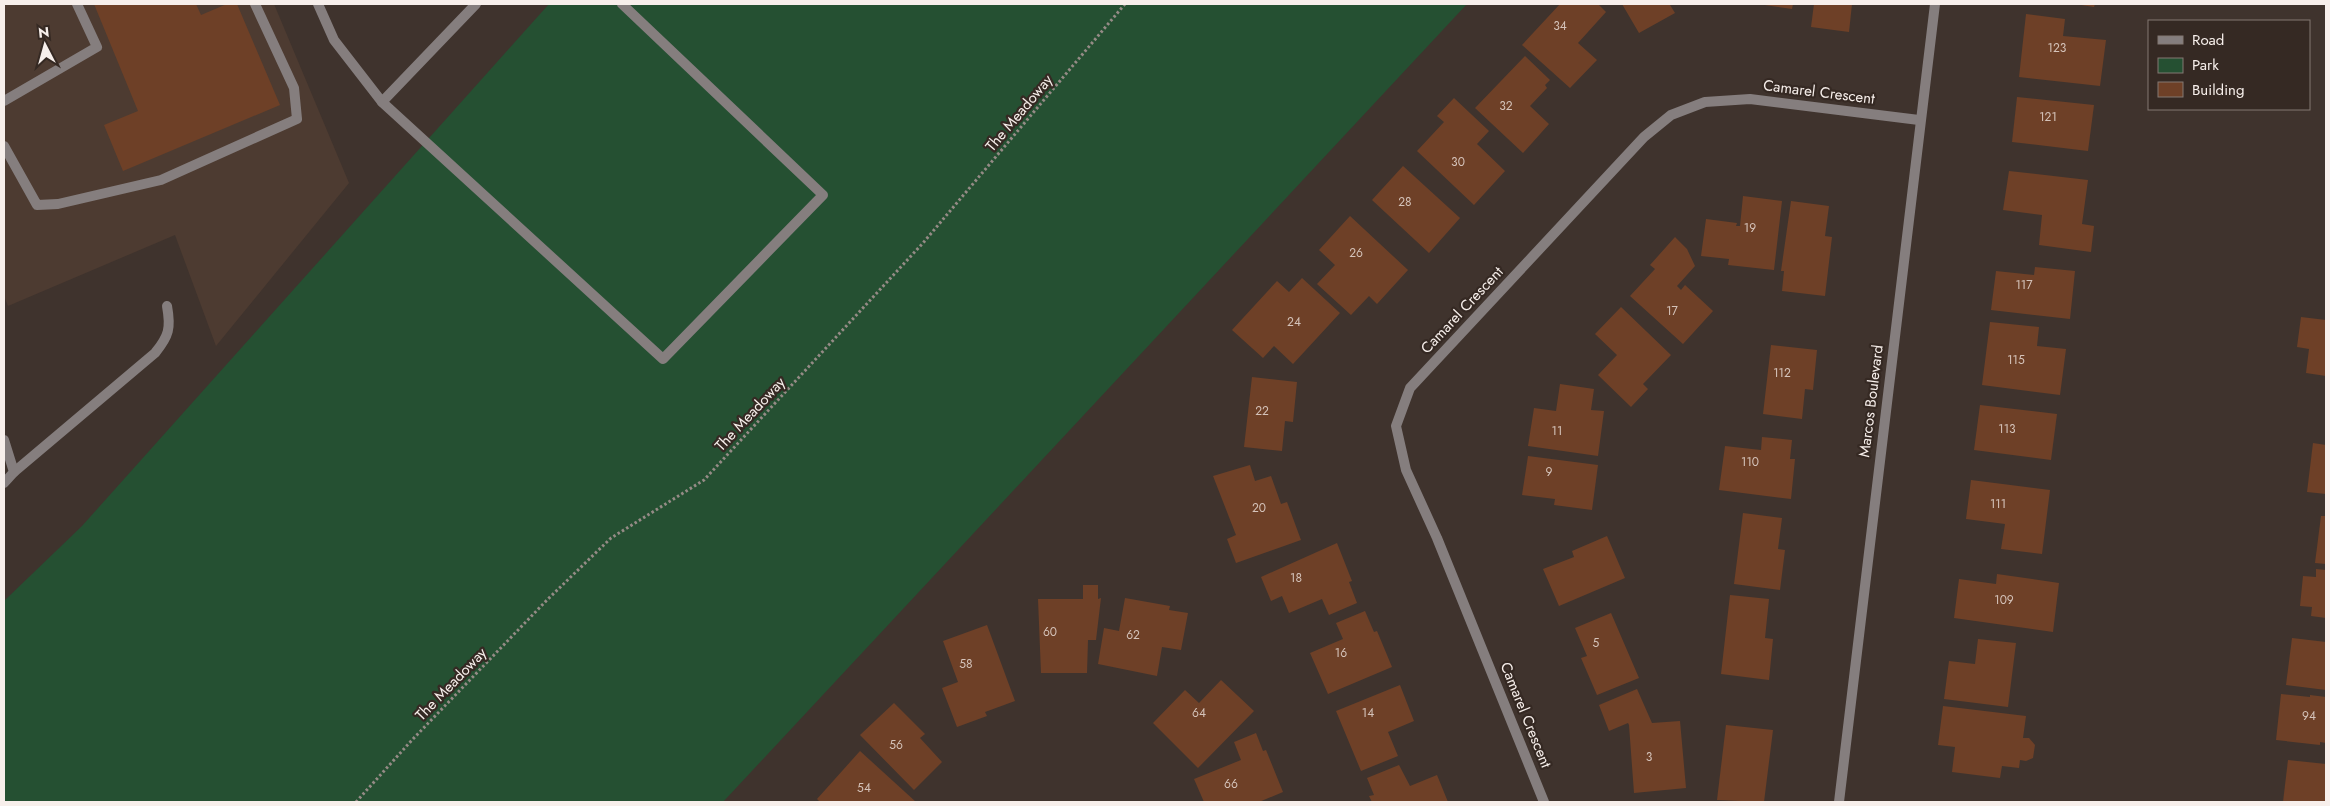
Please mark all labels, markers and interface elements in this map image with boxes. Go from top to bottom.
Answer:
house number: 34 [1553,17,1567,35]
north arrow [20,20,70,70]
legend [2148,20,2310,110]
text: N [37,22,50,43]
text: Road [2192,29,2224,51]
house number: 123 [2048,39,2067,57]
text: Park [2192,54,2219,76]
street label: The Meadoway [980,69,1058,156]
street label: Camarel Crescent [1762,74,1876,110]
text: Building [2192,79,2244,101]
house number: 32 [1499,97,1513,115]
house number: 121 [2039,108,2057,126]
house number: 30 [1451,153,1465,171]
house number: 28 [1398,193,1412,211]
house number: 19 [1744,219,1756,237]
house number: 26 [1349,244,1363,262]
street label: Camarel Crescent [1416,261,1509,359]
house number: 117 [2015,276,2033,294]
house number: 17 [1666,302,1679,320]
house number: 24 [1287,313,1301,331]
street label: Marcos Boulevard [1853,344,1889,458]
house number: 115 [2007,351,2025,369]
house number: 112 [1773,364,1791,382]
street label: The Meadoway [710,372,791,456]
house number: 22 [1255,402,1269,420]
house number: 113 [1998,420,2016,438]
house number: 11 [1552,422,1562,440]
house number: 110 [1741,453,1759,471]
house number: 9 [1546,463,1553,481]
house number: 111 [1990,495,2006,513]
house number: 20 [1252,499,1266,517]
house number: 18 [1290,569,1302,587]
house number: 109 [1994,591,2014,609]
house number: 60 [1043,623,1057,641]
house number: 62 [1126,626,1140,644]
house number: 5 [1593,634,1600,652]
street label: The Meadoway [410,642,492,726]
house number: 16 [1335,644,1347,662]
house number: 58 [959,655,973,673]
street label: Camarel Crescent [1495,659,1557,772]
house number: 64 [1192,704,1206,722]
house number: 14 [1362,704,1374,722]
house number: 94 [2302,707,2316,725]
house number: 56 [889,736,903,754]
house number: 3 [1646,748,1653,766]
house number: 66 [1224,775,1238,793]
house number: 54 [857,779,871,797]

